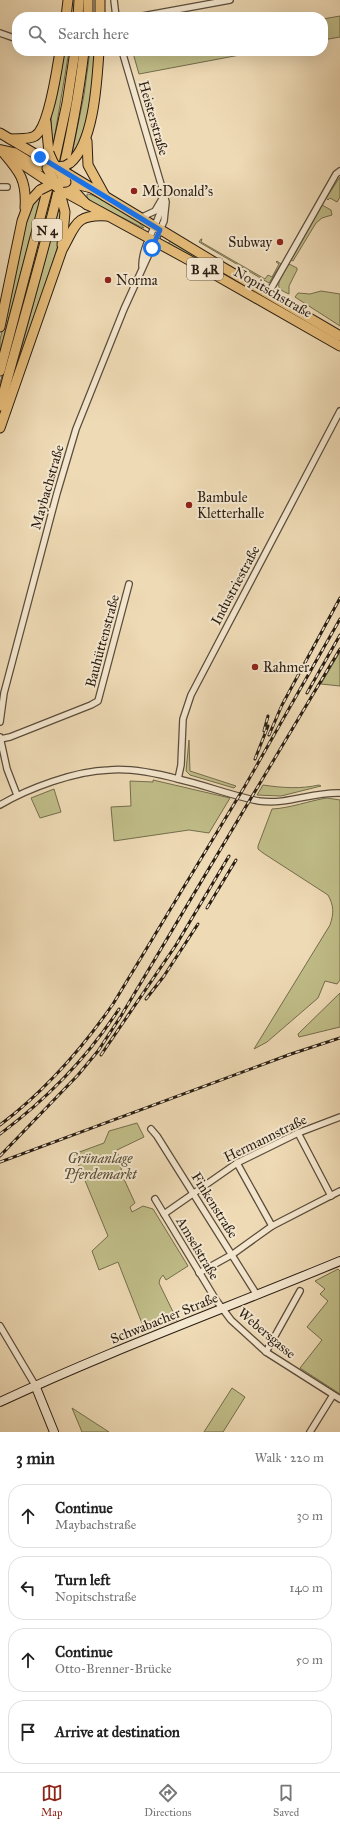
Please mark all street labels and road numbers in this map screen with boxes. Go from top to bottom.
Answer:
street label: Heisterstraße [135,79,172,158]
road number: N 4 [32,219,62,241]
road number: B 4R [187,258,223,280]
street label: Nopitschstraße [231,263,315,322]
street label: Maybachstraße [27,443,68,532]
street label: Industriestraße [207,543,264,628]
street label: Bauhüttenstraße [82,593,123,689]
street label: Hermannstraße [221,1111,310,1166]
street label: Finkenstraße [188,1169,242,1242]
street label: Amselstraße [172,1213,223,1283]
street label: Schwabacher Straße [108,1289,221,1348]
street label: Webersgasse [234,1304,299,1363]

